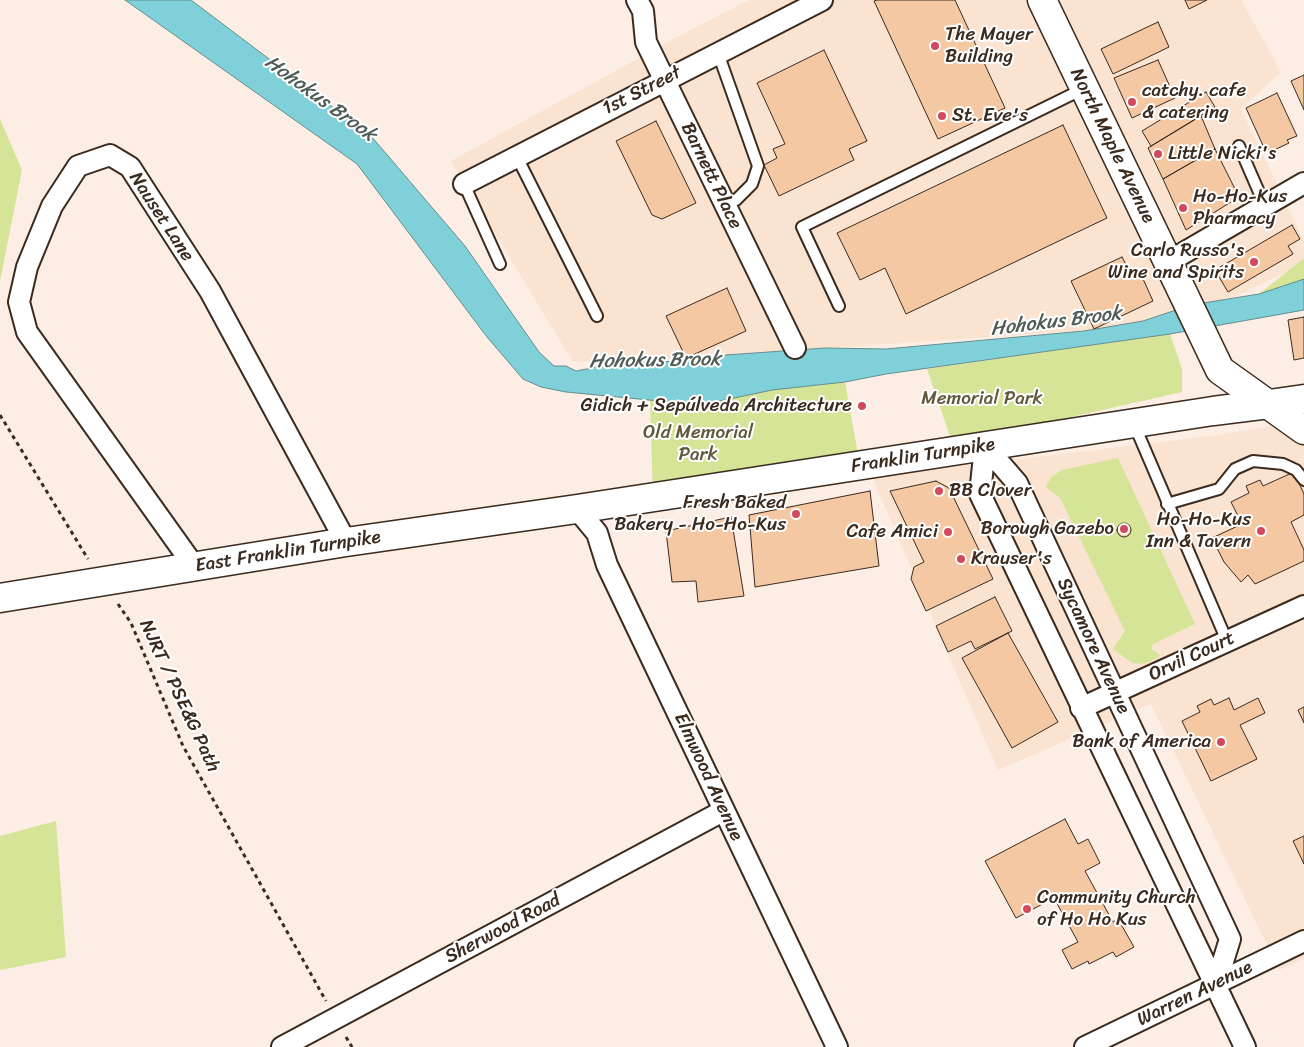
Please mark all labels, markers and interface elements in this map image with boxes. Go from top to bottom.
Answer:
place label: The Mayer Building [945,24,1033,68]
marker: The Mayer Building [929,40,941,52]
water label: Hohokus Brook [260,51,380,147]
street label: 1st Street [599,61,685,121]
street label: North Maple Avenue [1065,65,1159,227]
place label: catchy. cafe & catering [1142,80,1246,124]
marker: catchy. cafe & catering [1126,96,1138,108]
place label: St. Eve's [952,105,1028,127]
marker: St. Eve's [936,110,948,122]
street label: Barnett Place [675,119,747,233]
place label: Little Nicki's [1168,143,1276,165]
marker: Little Nicki's [1152,148,1164,160]
street label: Nauset Lane [124,168,198,266]
place label: Ho-Ho-Kus Pharmacy [1193,186,1287,230]
marker: Ho-Ho-Kus Pharmacy [1177,202,1189,214]
place label: Carlo Russo's Wine and Spirits [1108,240,1244,284]
marker: Carlo Russo's Wine and Spirits [1248,256,1260,268]
water label: Hohokus Brook [989,302,1123,342]
water label: Hohokus Brook [589,348,721,374]
park label: Memorial Park [921,388,1043,410]
place label: Gidich + Sepúlveda Architecture [580,395,852,417]
marker: Gidich + Sepúlveda Architecture [856,400,868,412]
park label: Old Memorial Park [643,422,753,466]
street label: Franklin Turnpike [849,433,997,479]
place label: BB Clover [949,480,1031,502]
marker: BB Clover [933,485,945,497]
place label: Fresh Baked Bakery - Ho-Ho-Kus [614,492,786,536]
marker: Fresh Baked Bakery - Ho-Ho-Kus [790,508,802,520]
place label: Ho-Ho-Kus Inn & Tavern [1146,509,1251,553]
place label: Borough Gazebo [981,518,1114,540]
place label: Cafe Amici [846,521,938,543]
marker: Borough Gazebo [1118,523,1130,535]
marker: Ho-Ho-Kus Inn & Tavern [1255,525,1267,537]
street label: East Franklin Turnpike [194,526,382,578]
marker: Cafe Amici [942,526,954,538]
place label: Krauser's [971,548,1052,570]
marker: Krauser's [955,553,967,565]
street label: Sycamore Avenue [1051,574,1135,718]
street label: NJRT / PSE&G Path [134,616,224,776]
street label: Orvil Court [1145,627,1239,687]
street label: Elmwood Avenue [668,709,748,845]
place label: Bank of America [1072,731,1211,753]
marker: Bank of America [1215,736,1227,748]
place label: Community Church of Ho Ho Kus [1037,887,1196,931]
street label: Sherwood Road [441,889,565,969]
marker: Community Church of Ho Ho Kus [1021,903,1033,915]
street label: Warren Avenue [1134,956,1256,1032]

